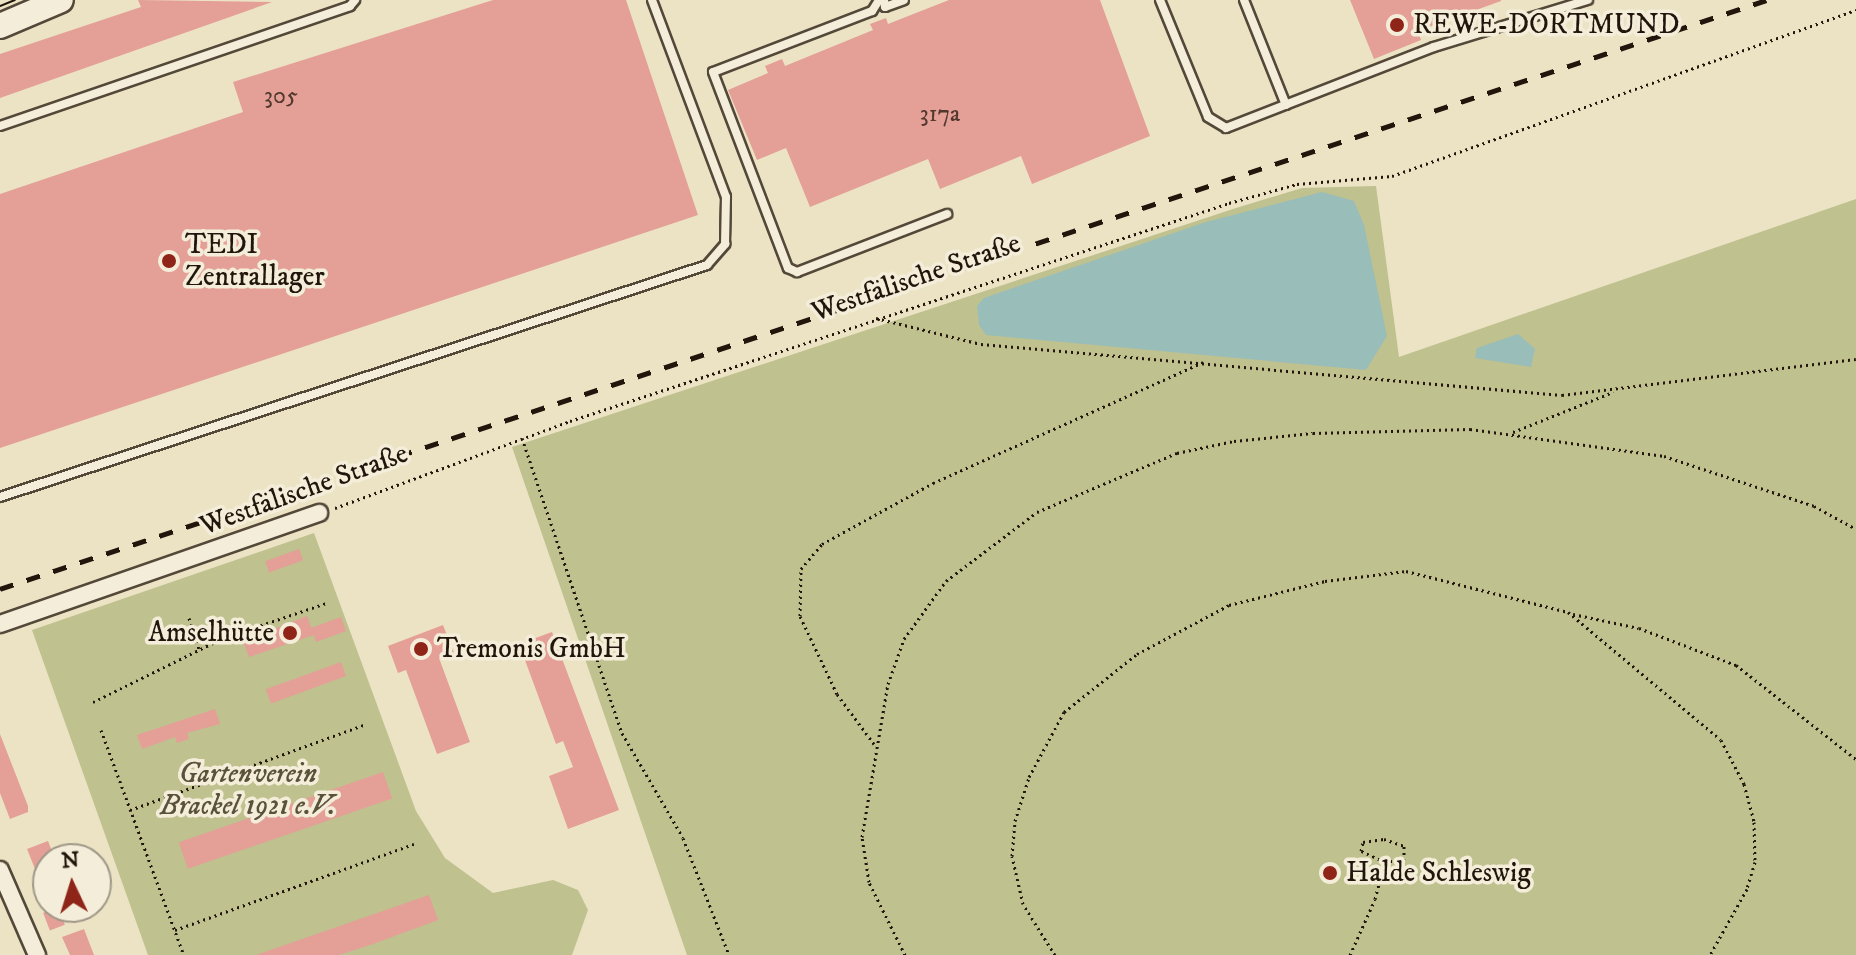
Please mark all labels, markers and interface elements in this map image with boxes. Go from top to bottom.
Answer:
place label: REWE-DORTMUND [1413,8,1680,42]
marker: REWE-DORTMUND [1388,16,1406,34]
house number: 305 [264,83,298,111]
house number: 317a [920,101,960,129]
street label: Westfälische Straße [807,227,1025,329]
place label: TEDI Zentrallager [185,228,325,294]
marker: TEDI Zentrallager [160,252,178,270]
street label: Westfälische Straße [195,437,413,543]
place label: Amselhütte [148,616,274,650]
marker: Amselhütte [281,624,299,642]
place label: Tremonis GmbH [437,632,626,666]
marker: Tremonis GmbH [412,640,430,658]
park label: Gartenverein Brackel 1921 e.V. [160,757,336,823]
north arrow [32,843,112,923]
text: N [60,846,80,875]
place label: Halde Schleswig [1346,856,1531,890]
marker: Halde Schleswig [1321,864,1339,882]

